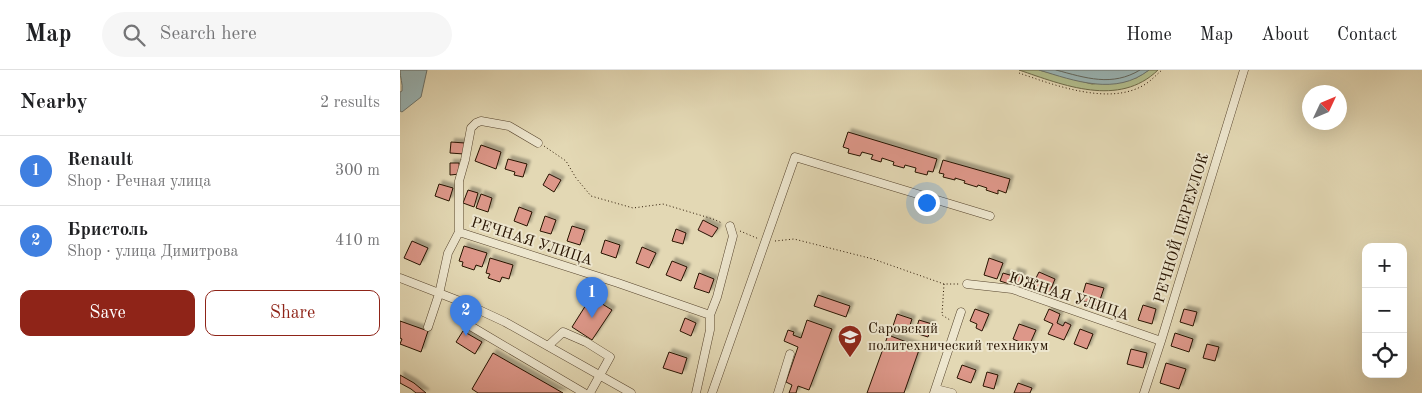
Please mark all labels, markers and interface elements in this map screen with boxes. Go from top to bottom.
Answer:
search box [102,12,452,57]
icon: search [120,21,148,49]
text: Map [25,23,72,47]
text: Search here [160,25,257,44]
text: Home [1126,26,1172,44]
text: Map [1200,26,1233,44]
text: About [1261,26,1309,44]
text: Contact [1337,26,1397,44]
north arrow [1302,85,1347,130]
text: Nearby [20,92,88,113]
text: 2 results [320,95,380,111]
text: Renault [67,151,133,170]
street label: РЕЧНОЙ ПЕРЕУЛОК [1149,151,1212,305]
text: 1 [31,163,41,179]
text: 300 m [335,163,380,179]
text: Shop · Речная улица [67,174,211,190]
your location [914,190,940,216]
street label: РЕЧНАЯ УЛИЦА [469,216,595,269]
text: Бристоль [67,221,148,240]
text: 2 [31,233,41,249]
text: 410 m [335,233,380,249]
map controls [1362,243,1407,378]
button: + [1362,243,1407,288]
text: Shop · улица Димитрова [67,244,238,260]
street label: ЮЖНАЯ УЛИЦА [1006,271,1131,324]
pin: 1 [576,277,608,318]
button: − [1362,288,1407,333]
button: Save [20,290,195,336]
button: Share [205,290,380,336]
pin: 2 [450,295,482,336]
place label: Саровский политехнический техникум [868,322,1049,354]
school or university icon: Саровский политехнический техникум [837,324,863,358]
button: locate [1362,333,1407,378]

